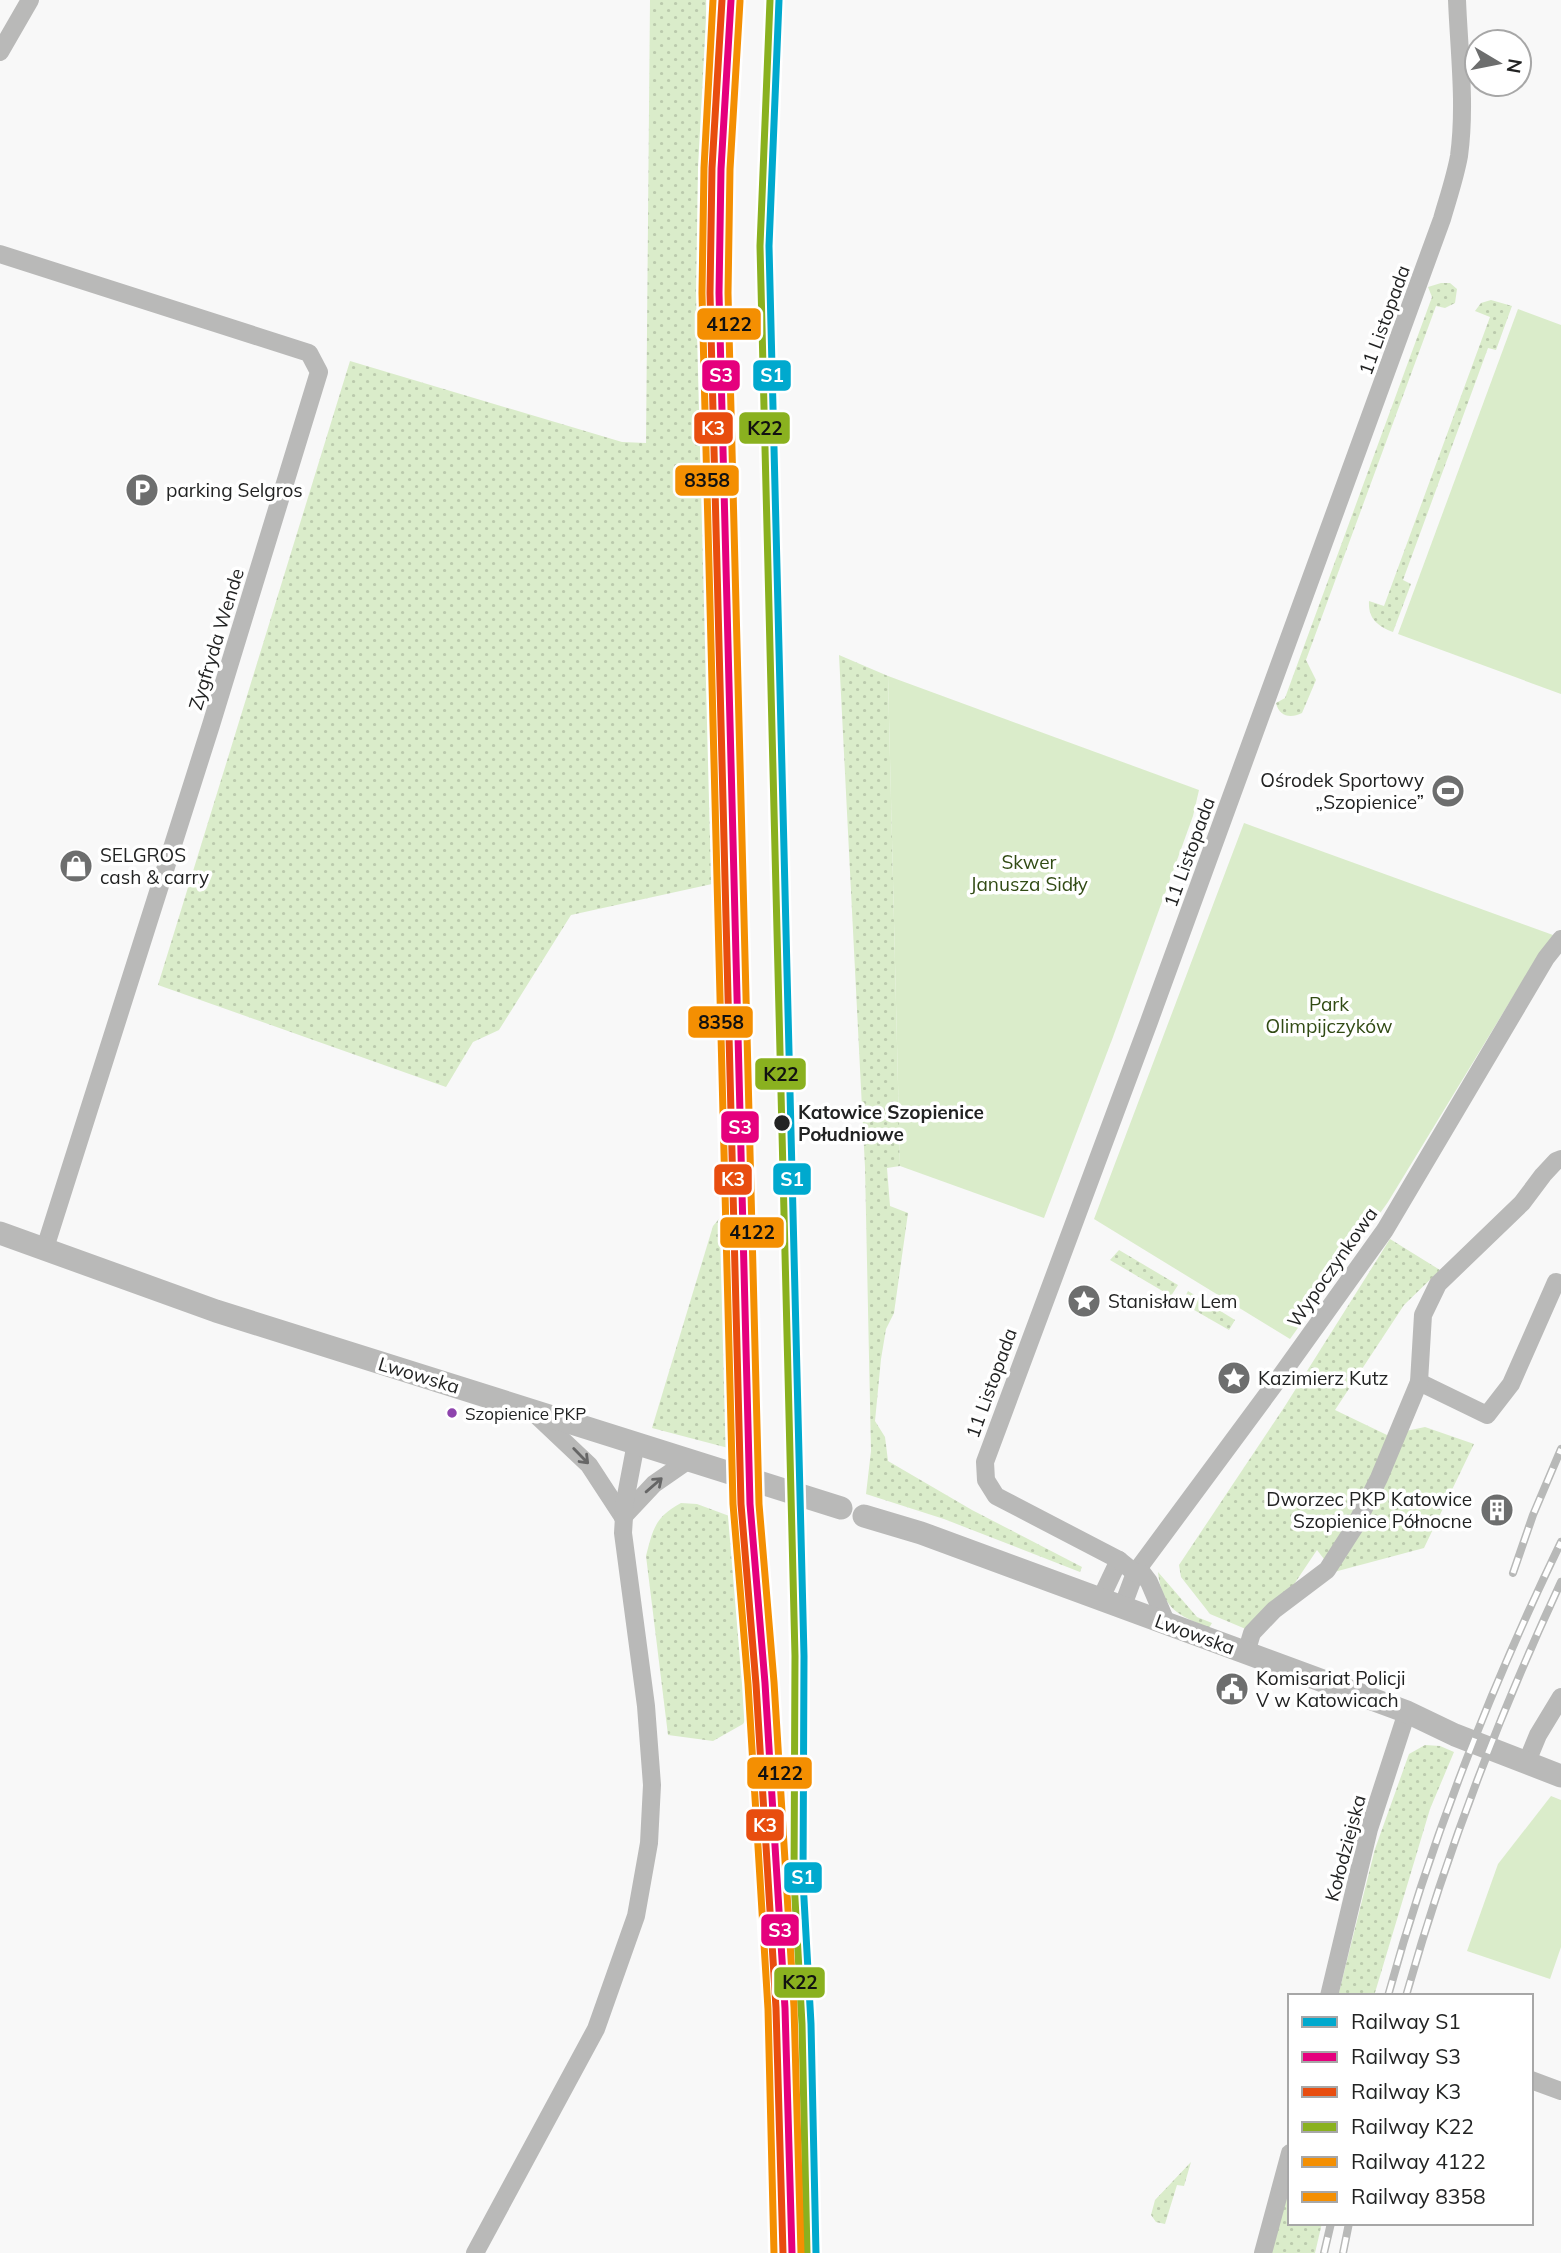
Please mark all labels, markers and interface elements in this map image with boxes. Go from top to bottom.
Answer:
north arrow [1463,28,1533,98]
text: N [1502,57,1528,75]
street label: 11 Listopada [1353,262,1415,378]
line badge: 4122 [696,307,762,341]
text: 4122 [706,312,752,336]
line badge: S3 [701,359,741,392]
line badge: S1 [752,359,792,392]
text: S3 [709,363,733,387]
text: S1 [760,363,784,387]
line badge: K3 [693,411,734,445]
line badge: K22 [738,411,791,445]
text: K3 [701,416,725,440]
text: K22 [747,416,783,440]
line badge: 8358 [674,464,740,497]
text: 8358 [684,468,730,492]
parking icon: parking Selgros [123,471,161,509]
place label: parking Selgros [166,478,303,502]
street label: Zygfryda Wende [183,565,249,713]
place label: Ośrodek Sportowy „Szopienice” [1260,768,1424,814]
sports icon: Ośrodek Sportowy „Szopienice” [1429,772,1467,810]
street label: 11 Listopada [1158,794,1220,910]
place label: SELGROS cash & carry [100,843,209,889]
shop icon: SELGROS cash & carry [57,847,95,885]
park label: Skwer Janusza Sidły [970,850,1088,896]
park label: Park Olimpijczyków [1266,992,1392,1038]
line badge: 8358 [687,1005,754,1039]
text: 8358 [698,1010,744,1034]
line badge: K22 [754,1057,807,1091]
text: K22 [763,1062,799,1086]
place label: Katowice Szopienice Południowe [798,1100,984,1146]
line badge: S3 [720,1110,760,1144]
marker: Katowice Szopienice Południowe [772,1113,792,1133]
text: S3 [728,1115,752,1139]
line badge: S1 [772,1162,812,1196]
line badge: K3 [713,1163,753,1196]
text: K3 [721,1167,745,1191]
text: S1 [780,1167,804,1191]
street label: Wypoczynkowa [1282,1202,1382,1332]
line badge: 4122 [719,1216,785,1249]
text: 4122 [729,1220,775,1244]
place icon: Stanisław Lem [1065,1282,1103,1320]
place label: Stanisław Lem [1108,1289,1238,1313]
street label: 11 Listopada [960,1325,1022,1441]
street label: Lwowska [376,1351,462,1399]
place icon: Kazimierz Kutz [1215,1359,1253,1397]
place label: Kazimierz Kutz [1258,1366,1389,1390]
place label: Szopienice PKP [465,1403,586,1424]
marker: Szopienice PKP [445,1406,459,1420]
one-way arrow [573,1447,589,1465]
one-way arrow [645,1477,663,1493]
place label: Dworzec PKP Katowice Szopienice Północne [1266,1487,1472,1533]
building icon: Dworzec PKP Katowice Szopienice Północne [1478,1491,1516,1529]
street label: Lwowska [1152,1608,1238,1660]
place label: Komisariat Policji V w Katowicach [1256,1666,1405,1712]
public building icon: Komisariat Policji V w Katowicach [1213,1670,1251,1708]
line badge: 4122 [746,1756,813,1790]
text: 4122 [757,1761,803,1785]
street label: Kołodziejska [1319,1792,1371,1904]
line badge: K3 [745,1808,785,1842]
text: K3 [753,1813,777,1837]
line badge: S1 [783,1861,823,1894]
text: S1 [791,1865,815,1889]
line badge: S3 [760,1913,800,1947]
text: S3 [768,1918,792,1942]
line badge: K22 [773,1966,826,1999]
text: K22 [782,1970,818,1994]
legend [1288,1994,1533,2225]
text: Railway S1 [1351,2008,1461,2034]
text: Railway S3 [1351,2043,1461,2069]
text: Railway K3 [1351,2078,1461,2104]
text: Railway K22 [1351,2113,1474,2139]
text: Railway 4122 [1351,2148,1486,2174]
text: Railway 8358 [1351,2183,1486,2209]

